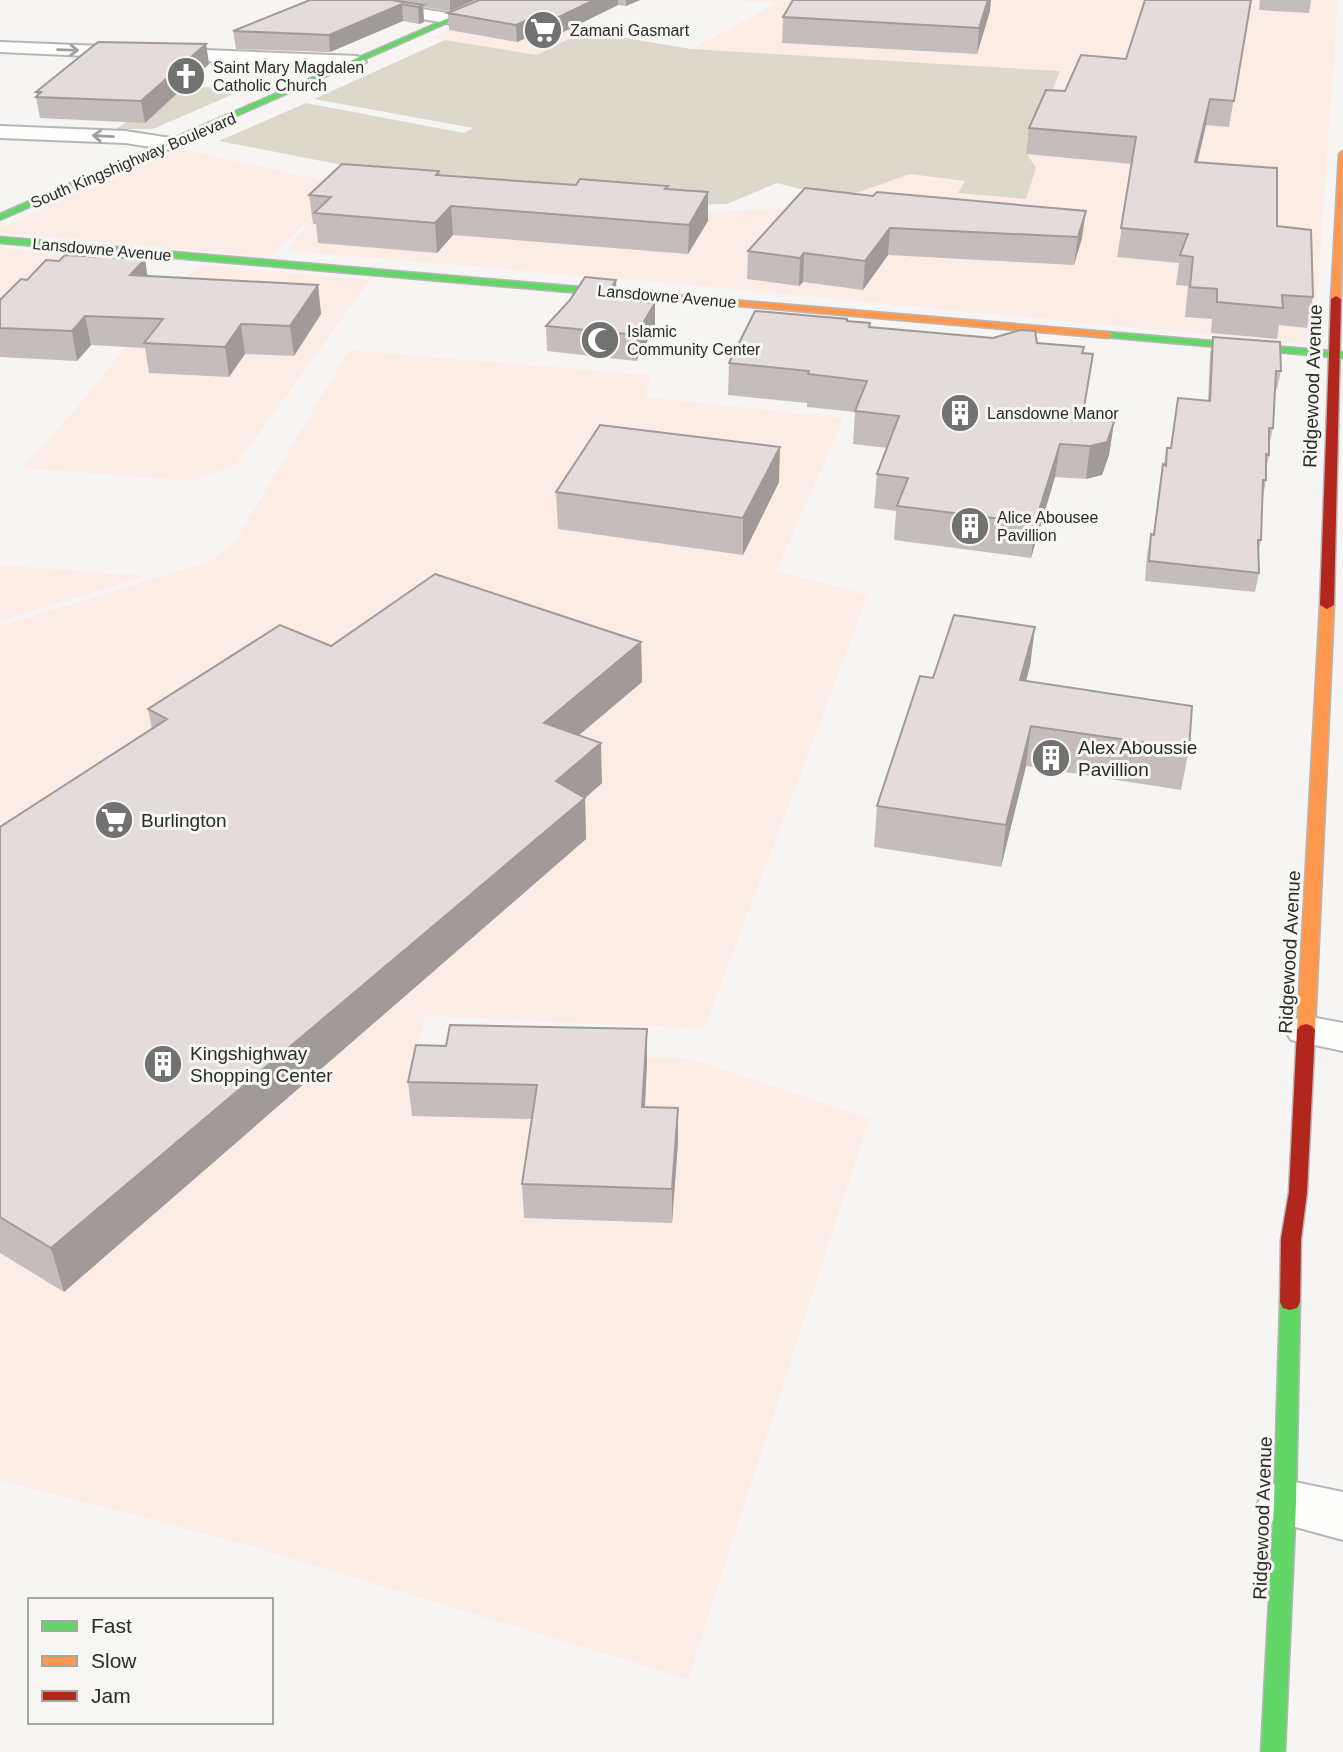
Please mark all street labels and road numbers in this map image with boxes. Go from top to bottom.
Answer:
street label: South Kingshighway Boulevard [28,109,238,212]
street label: Lansdowne Avenue [32,235,172,264]
street label: Lansdowne Avenue [597,282,737,311]
street label: Ridgewood Avenue [1299,304,1326,468]
street label: Ridgewood Avenue [1275,870,1304,1034]
street label: Ridgewood Avenue [1249,1436,1276,1600]

